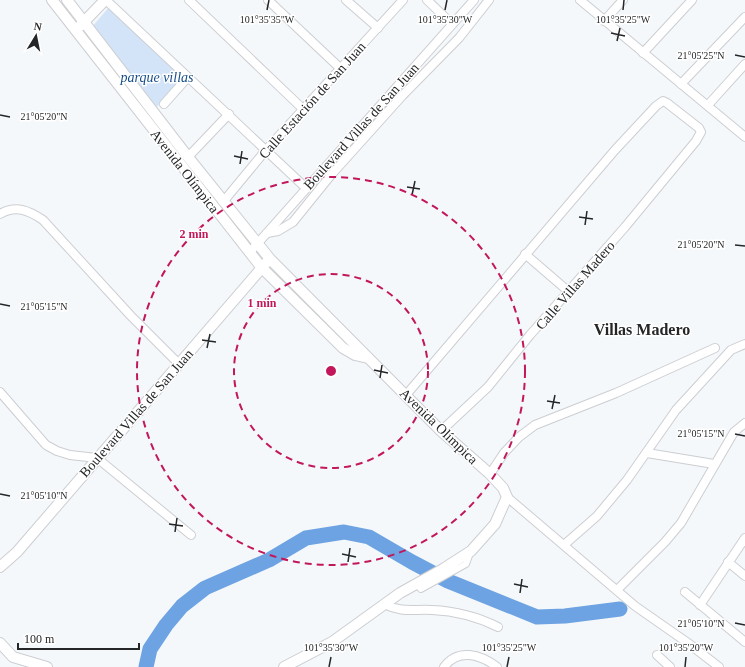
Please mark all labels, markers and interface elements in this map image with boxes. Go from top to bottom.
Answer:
text: 101°35'35"W [240,14,295,25]
text: 101°35'30"W [418,14,473,25]
text: 101°35'25"W [596,14,651,25]
north arrow [16,16,56,56]
text: N [33,20,43,33]
street label: Calle Estación de San Juan [256,39,369,162]
text: 21°05'25"N [677,50,725,61]
street label: Boulevard Villas de San Juan [301,60,422,192]
park label: parque villas [120,70,194,85]
text: 21°05'20"N [20,111,68,122]
street label: Avenida Olímpica [147,127,222,217]
text: 2 min [179,227,209,241]
street label: Calle Villas Madero [533,238,618,333]
text: 21°05'20"N [677,239,725,250]
text: 1 min [247,296,277,310]
text: 21°05'15"N [20,301,68,312]
district label: Villas Madero [594,321,690,338]
street label: Boulevard Villas de San Juan [77,346,196,480]
centre of rings [324,364,338,378]
street label: Avenida Olímpica [397,386,481,468]
text: 21°05'15"N [677,428,725,439]
text: 21°05'10"N [20,490,68,501]
text: 21°05'10"N [677,618,725,629]
scale bar [18,625,139,651]
text: 100 m [24,632,55,646]
text: 101°35'30"W [304,642,359,653]
text: 101°35'25"W [482,642,537,653]
text: 101°35'20"W [659,642,714,653]

